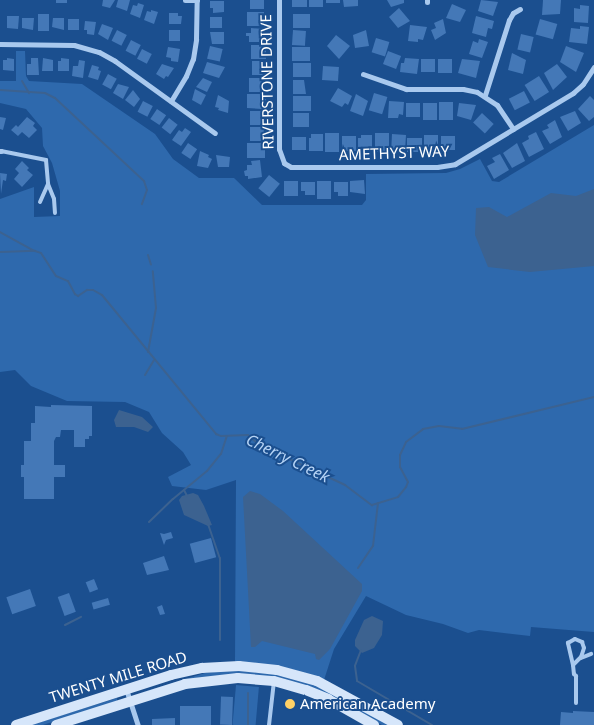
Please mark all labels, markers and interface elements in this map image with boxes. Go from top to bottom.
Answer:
street label: RIVERSTONE DRIVE [257,14,277,150]
street label: AMETHYST WAY [338,142,450,164]
water label: Cherry Creek [243,430,333,486]
street label: TWENTY MILE ROAD [47,648,189,706]
place label: American Academy [300,695,435,713]
marker: American Academy [284,698,296,710]

